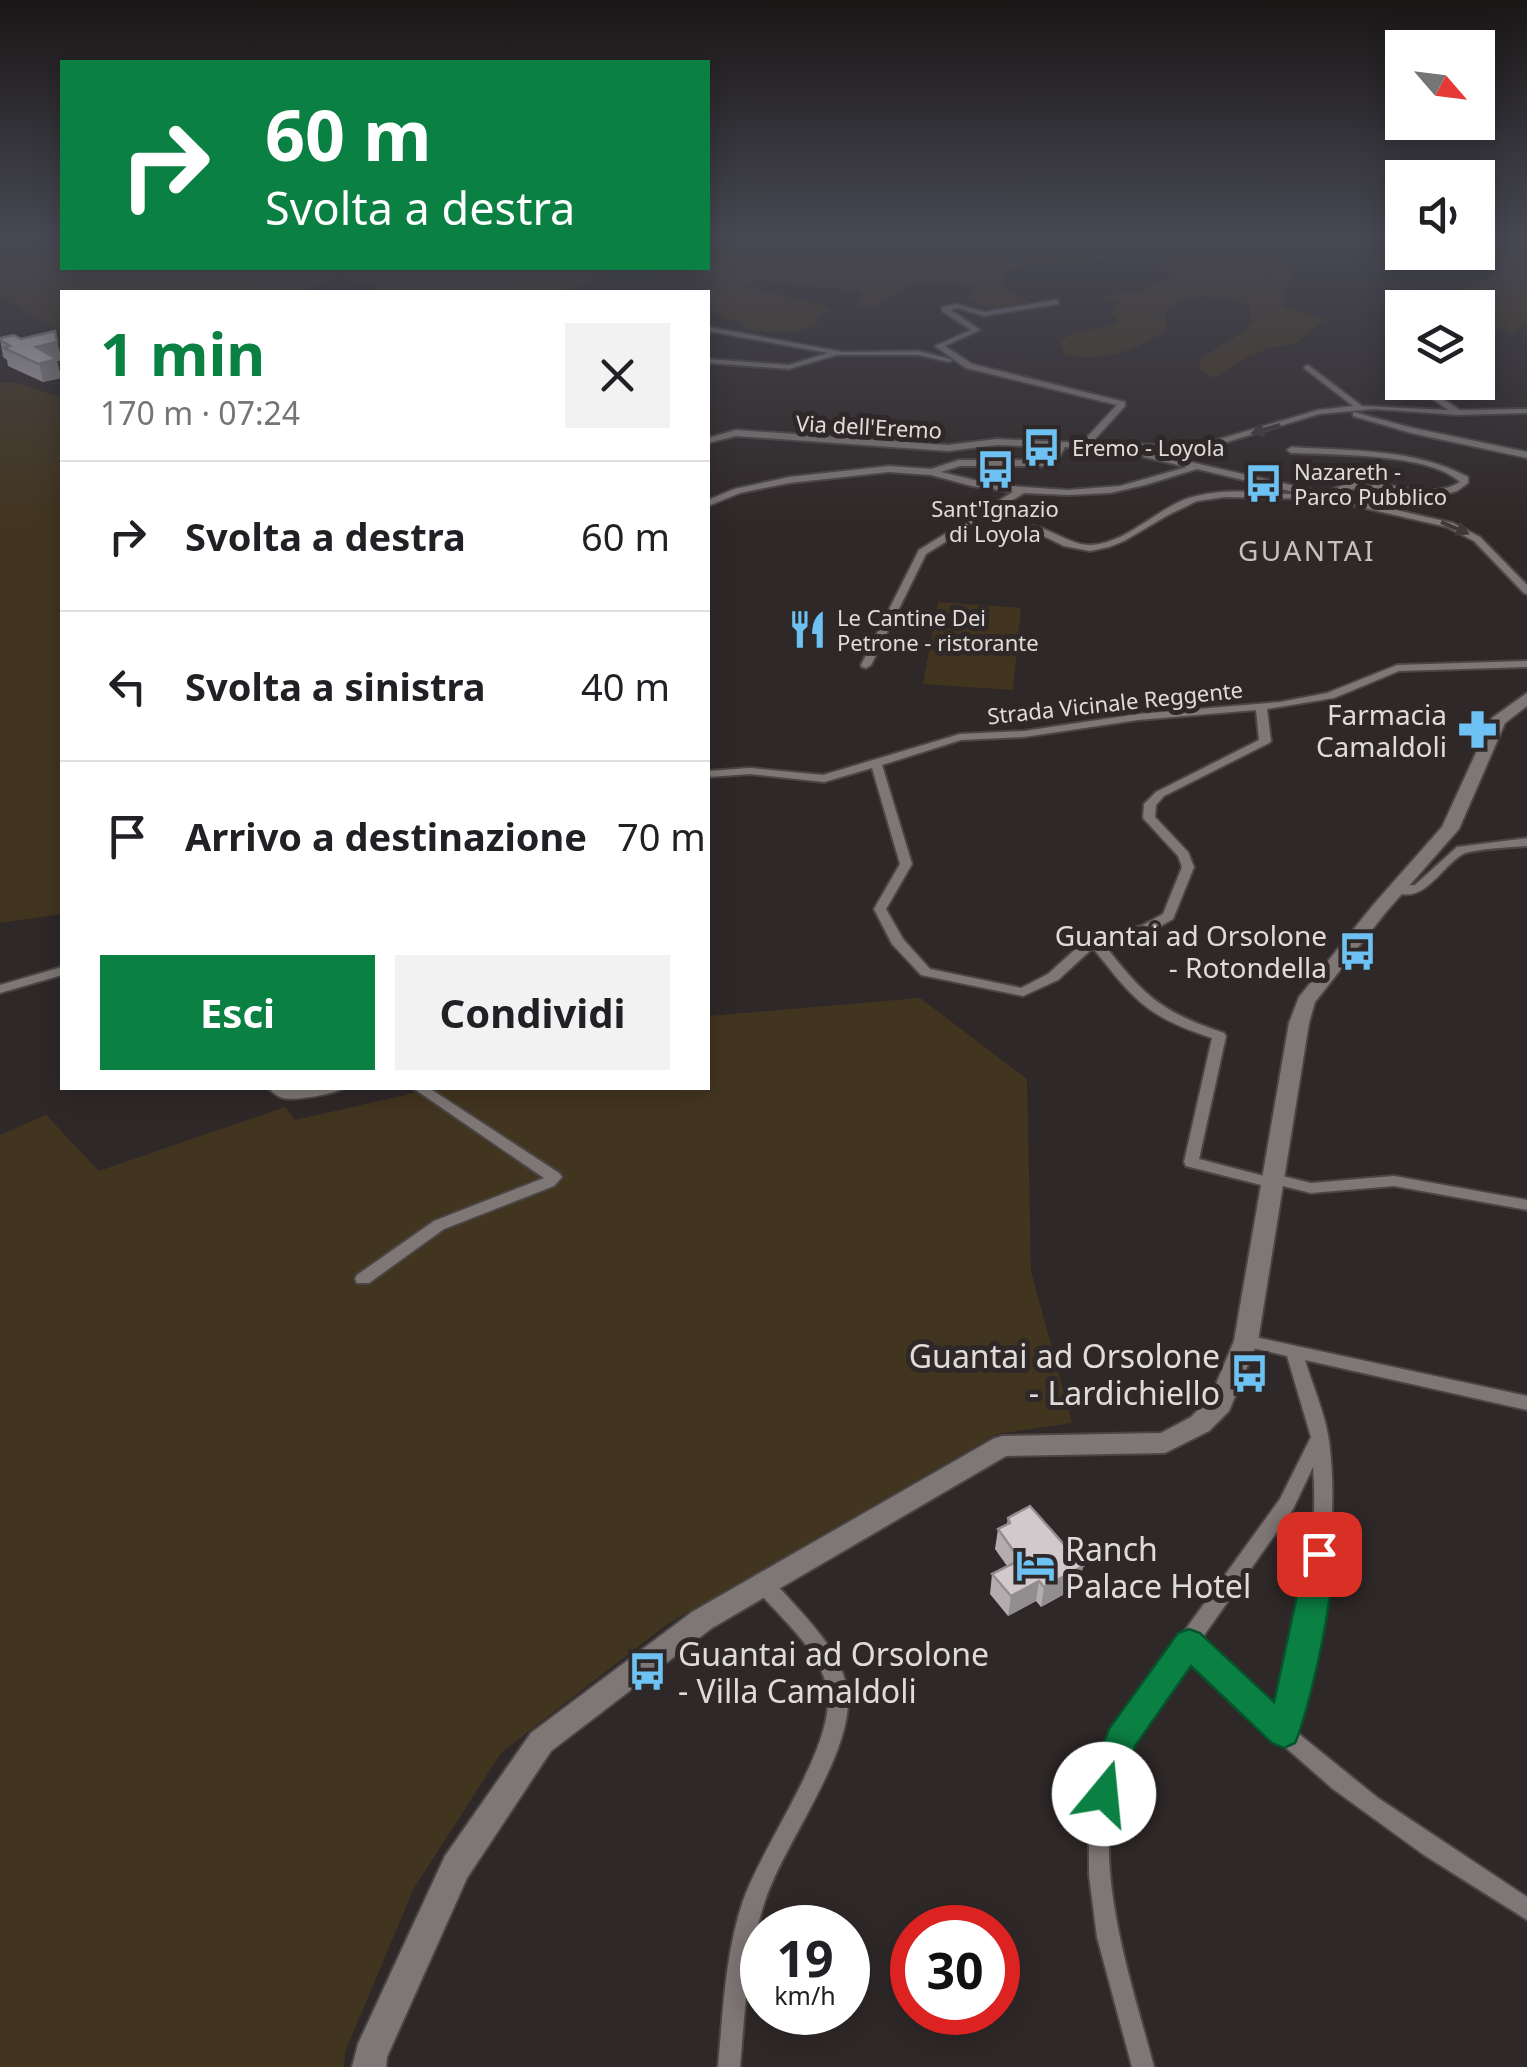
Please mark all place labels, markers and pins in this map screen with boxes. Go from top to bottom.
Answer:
bus stop icon: Eremo - Loyola [1021,426,1063,468]
place label: Eremo - Loyola [1072,432,1225,462]
bus stop icon: Sant'Ignazio di Loyola [974,448,1016,490]
place label: Nazareth - Parco Pubblico [1294,456,1447,511]
bus stop icon: Nazareth - Parco Pubblico [1243,463,1285,505]
place label: Sant'Ignazio di Loyola [931,493,1059,548]
place label: Le Cantine Dei Petrone - ristorante [837,602,1039,657]
restaurant icon: Le Cantine Dei Petrone - ristorante [786,609,828,651]
place label: Farmacia Camaldoli [1316,695,1447,765]
pharmacy icon: Farmacia Camaldoli [1456,709,1498,751]
place label: Guantai ad Orsolone - Rotondella [1055,916,1327,986]
bus stop icon: Guantai ad Orsolone - Rotondella [1336,930,1378,972]
place label: Guantai ad Orsolone - Lardichiello [909,1334,1220,1414]
bus stop icon: Guantai ad Orsolone - Lardichiello [1229,1352,1271,1394]
pin [1277,1512,1362,1597]
place label: Ranch Palace Hotel [1065,1527,1251,1607]
hotel icon: Ranch Palace Hotel [1014,1545,1056,1587]
place label: Guantai ad Orsolone - Villa Camaldoli [678,1632,989,1712]
bus stop icon: Guantai ad Orsolone - Villa Camaldoli [627,1650,669,1692]

